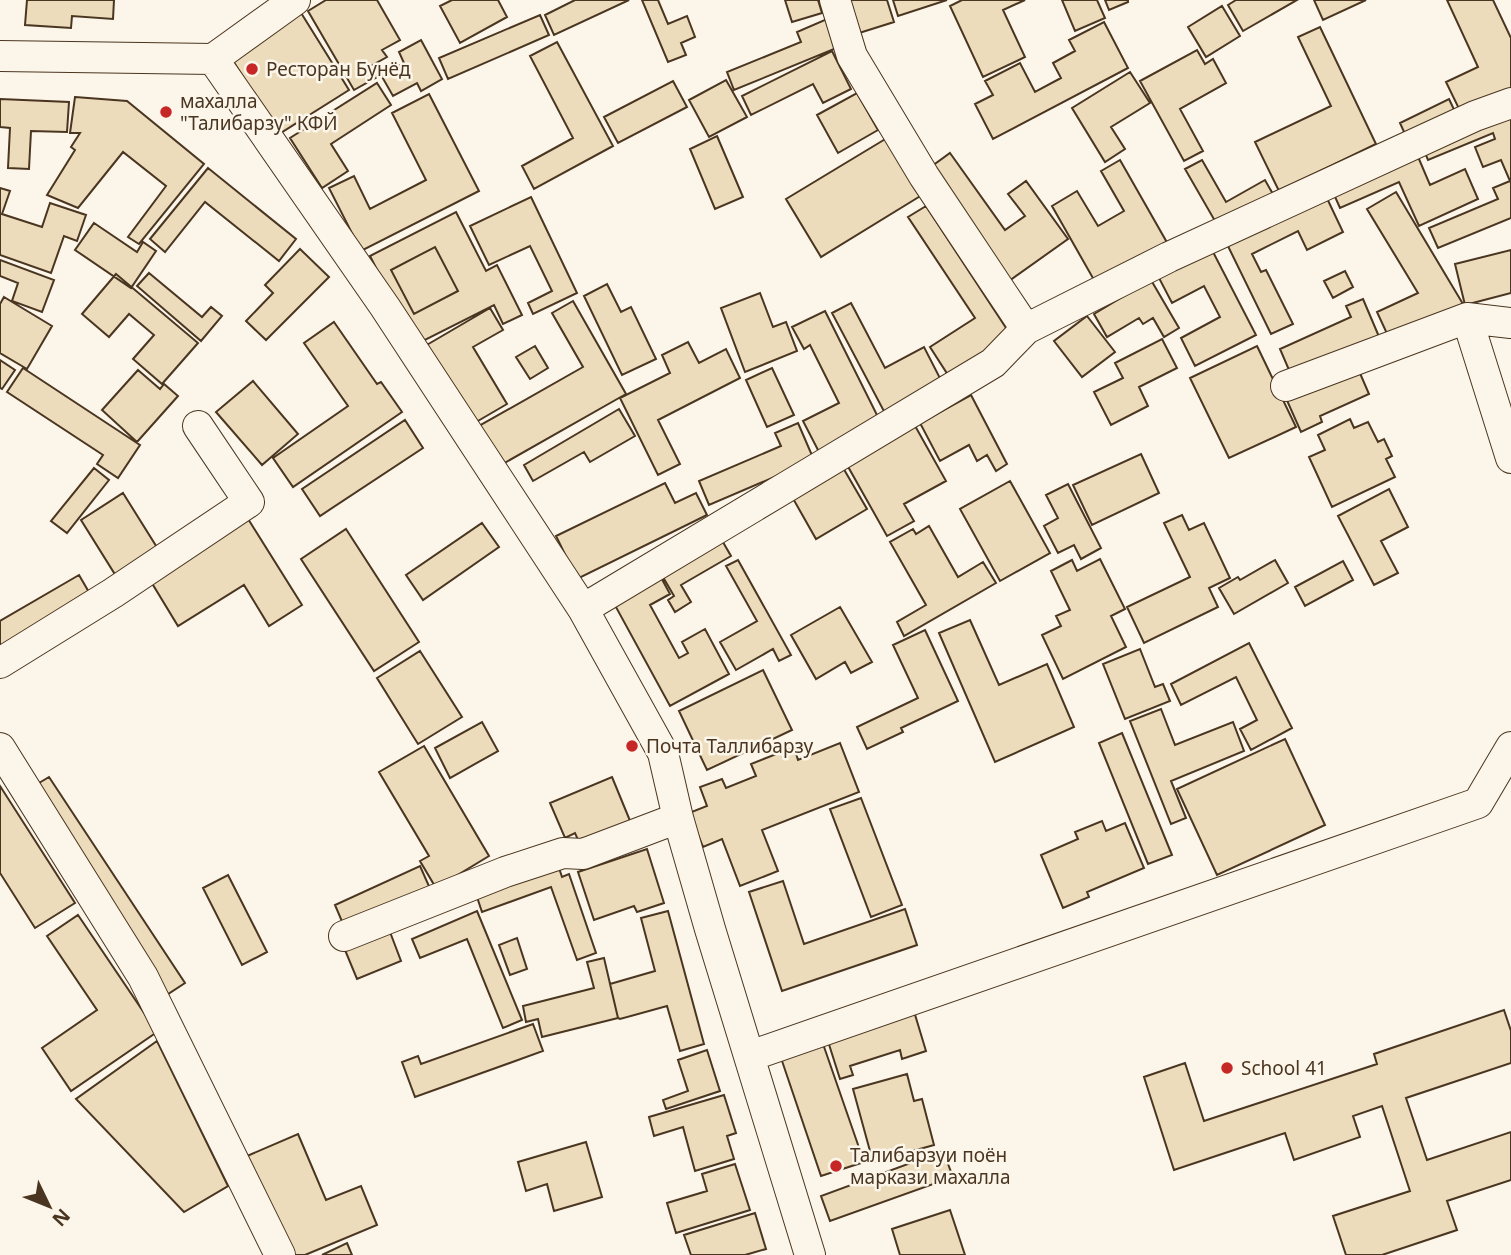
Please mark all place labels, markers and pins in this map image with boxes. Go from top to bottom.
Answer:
place label: Ресторан Бунёд [266,56,411,82]
marker: Ресторан Бунёд [244,61,260,77]
place label: махалла "Талибарзу" КФЙ [180,88,338,136]
marker: махалла "Талибарзу" КФЙ [158,104,174,120]
place label: Почта Таллибарзу [646,733,814,759]
marker: Почта Таллибарзу [624,738,640,754]
place label: School 41 [1241,1055,1327,1081]
marker: School 41 [1219,1060,1235,1076]
place label: Талибарзуи поён маркази махалла [850,1142,1011,1190]
marker: Талибарзуи поён маркази махалла [828,1158,844,1174]

